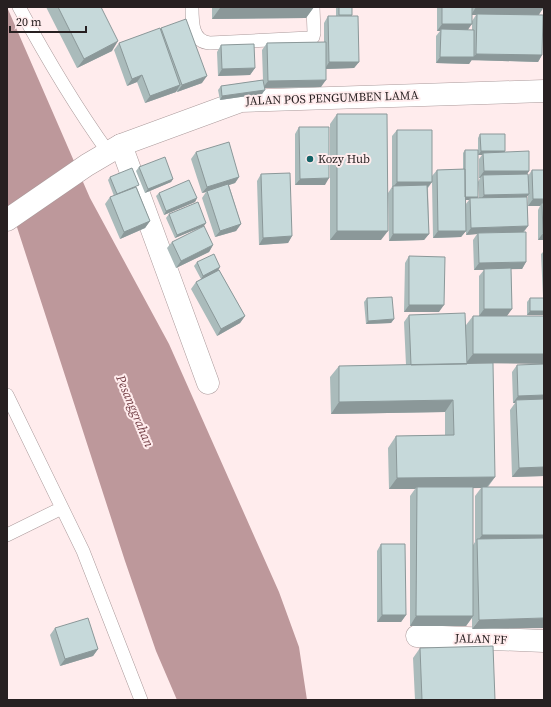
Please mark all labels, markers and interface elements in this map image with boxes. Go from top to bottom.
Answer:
scale bar [10,8,86,34]
text: 20 m [16,14,42,30]
street label: JALAN POS PENGUMBEN LAMA [244,87,419,109]
place label: Kozy Hub [318,151,370,167]
marker: Kozy Hub [305,154,315,164]
water label: Pesanggrahan [112,372,158,450]
street label: JALAN FF [454,630,507,648]

